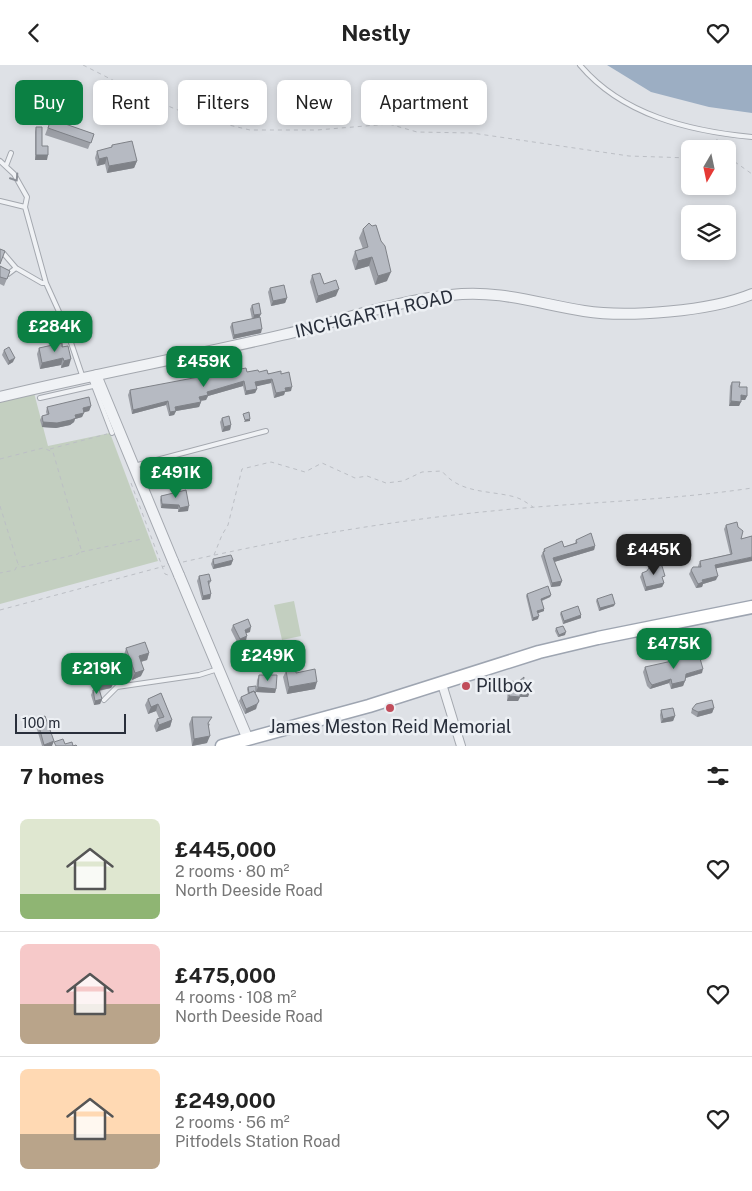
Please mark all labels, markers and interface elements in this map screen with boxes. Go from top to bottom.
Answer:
icon: back [20,19,48,47]
icon: heart [704,19,732,47]
text: Nestly [341,20,411,46]
chip: Buy [15,80,83,125]
chip: Rent [93,80,168,125]
chip: Filters [178,80,267,125]
chip: New [277,80,351,125]
chip: Apartment [361,80,487,125]
north arrow [681,140,736,195]
map controls [681,140,736,260]
one-way arrow [9,172,18,181]
button: layers [681,205,736,260]
street label: INCHGARTH ROAD [293,285,455,342]
pin: £284K [20,311,90,353]
text: £284K [28,317,82,336]
pin: £459K [169,345,239,388]
text: £459K [177,352,231,371]
pin: £491K [141,457,211,499]
text: £491K [151,463,201,482]
pin: £445K [619,533,689,576]
text: £445K [627,540,681,559]
pin: £475K [639,627,709,670]
text: £475K [647,634,701,653]
pin: £249K [233,639,303,682]
text: £249K [241,646,295,665]
pin: £219K [62,653,132,695]
text: £219K [72,659,122,678]
place label: Pillbox [476,675,533,696]
marker: Pillbox [460,680,472,692]
marker: James Meston Reid Memorial [384,702,396,714]
scale bar [15,711,126,734]
text: 100 m [22,715,60,731]
place label: James Meston Reid Memorial [269,716,511,737]
icon: filters [704,762,732,790]
text: 7 homes [20,764,104,789]
text: £445,000 [175,837,276,862]
icon: home [60,839,120,899]
icon: heart [704,855,732,883]
text: 2 rooms · 80 m² [175,862,289,881]
text: North Deeside Road [175,881,323,900]
text: £475,000 [175,963,276,988]
icon: home [60,964,120,1024]
icon: heart [704,980,732,1008]
text: 4 rooms · 108 m² [175,988,296,1007]
text: North Deeside Road [175,1007,323,1026]
text: £249,000 [175,1088,276,1113]
icon: home [60,1089,120,1149]
icon: heart [704,1105,732,1133]
text: 2 rooms · 56 m² [175,1113,290,1132]
text: Pitfodels Station Road [175,1132,340,1151]

